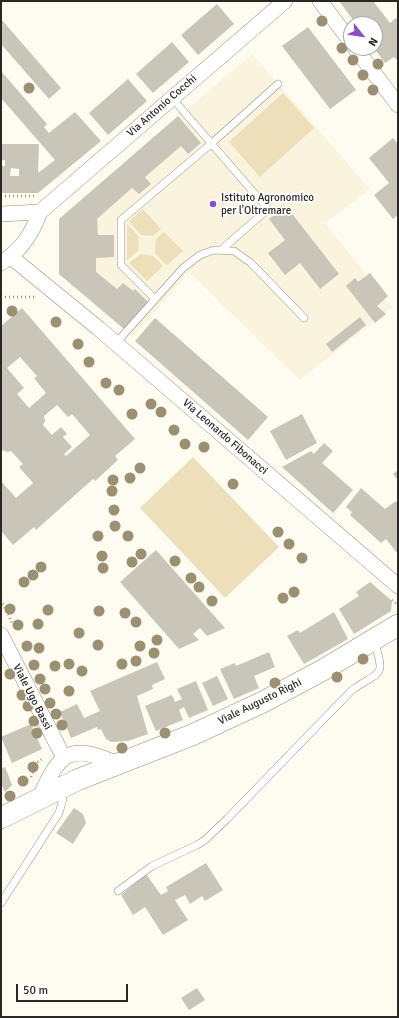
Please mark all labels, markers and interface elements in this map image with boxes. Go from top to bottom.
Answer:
north arrow [343,16,383,56]
text: N [365,35,381,48]
street label: Via Antonio Cocchi [124,72,200,140]
place label: Istituto Agronomico per l'Oltremare [221,191,314,217]
marker: Istituto Agronomico per l'Oltremare [208,199,218,209]
street label: Via Leonardo Fibonacci [180,396,270,478]
street label: Viale Ugo Bassi [10,662,54,732]
street label: Viale Augusto Righi [216,676,304,728]
scale bar [18,976,130,1002]
text: 50 m [23,983,48,998]

